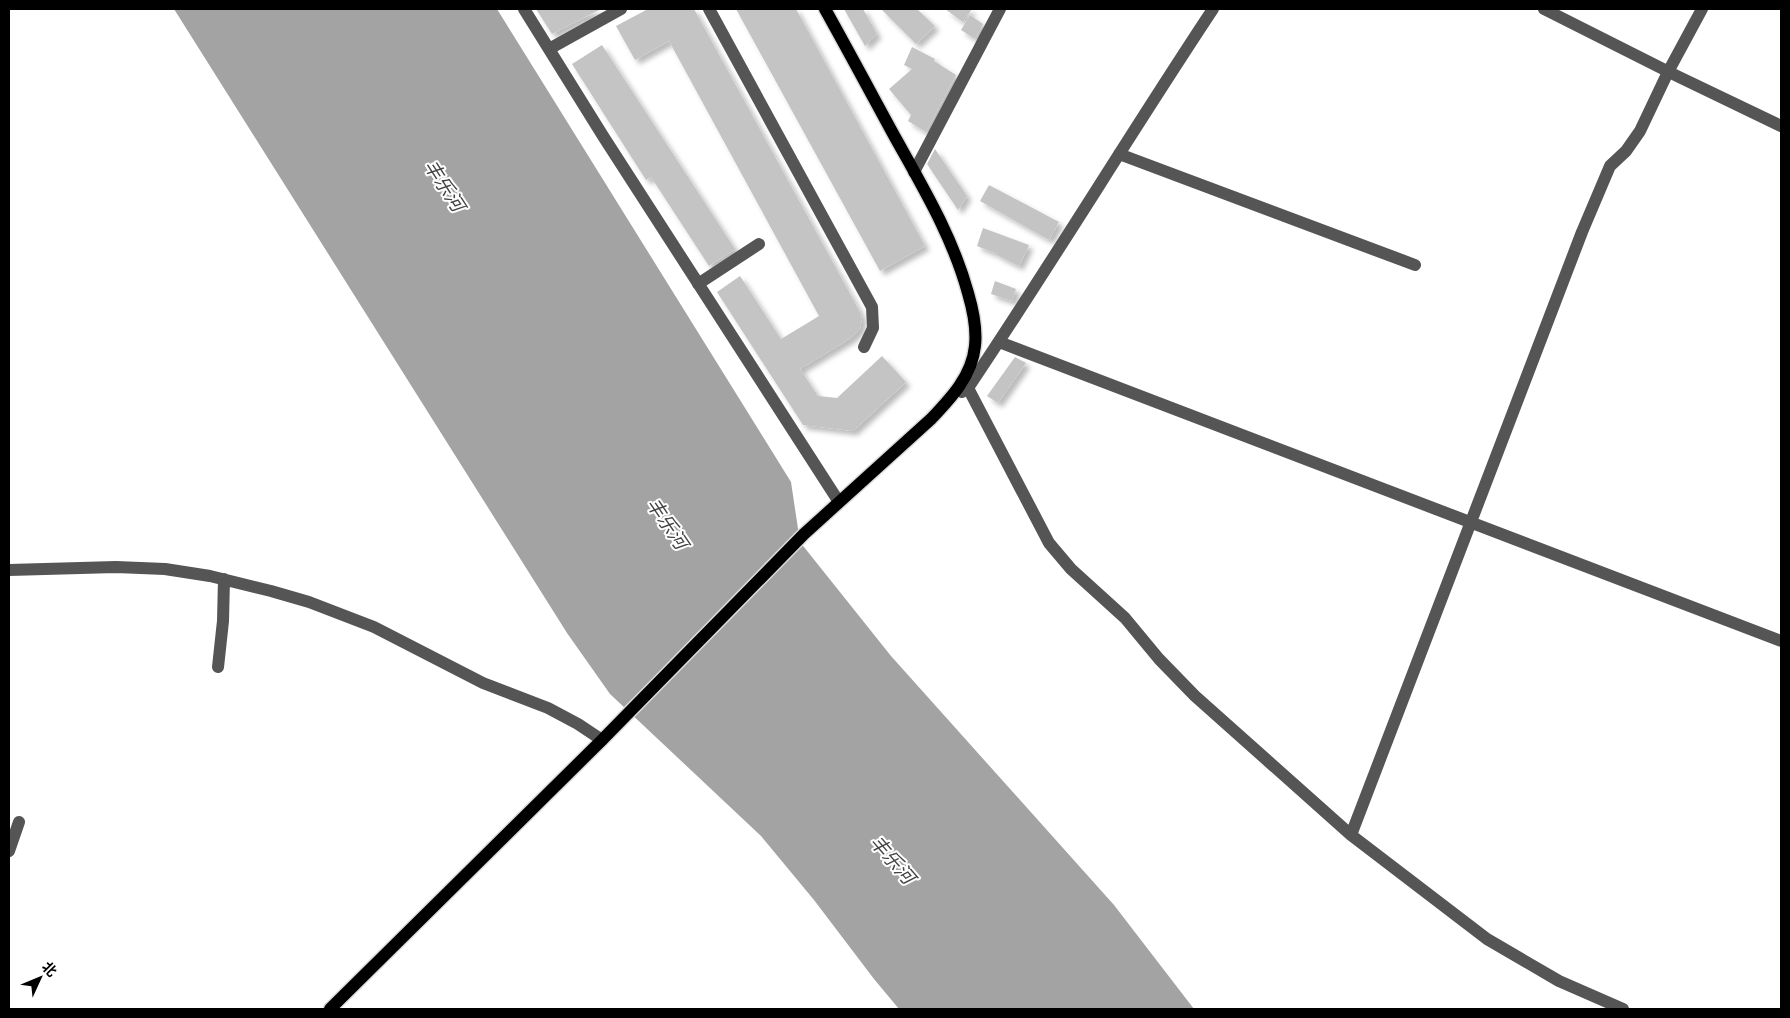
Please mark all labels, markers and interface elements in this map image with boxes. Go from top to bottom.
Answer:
water label: 丰乐河 [420,155,472,219]
water label: 丰乐河 [643,493,696,556]
water label: 丰乐河 [866,830,923,891]
north arrow [15,953,65,1003]
text: 北 [39,958,61,980]

